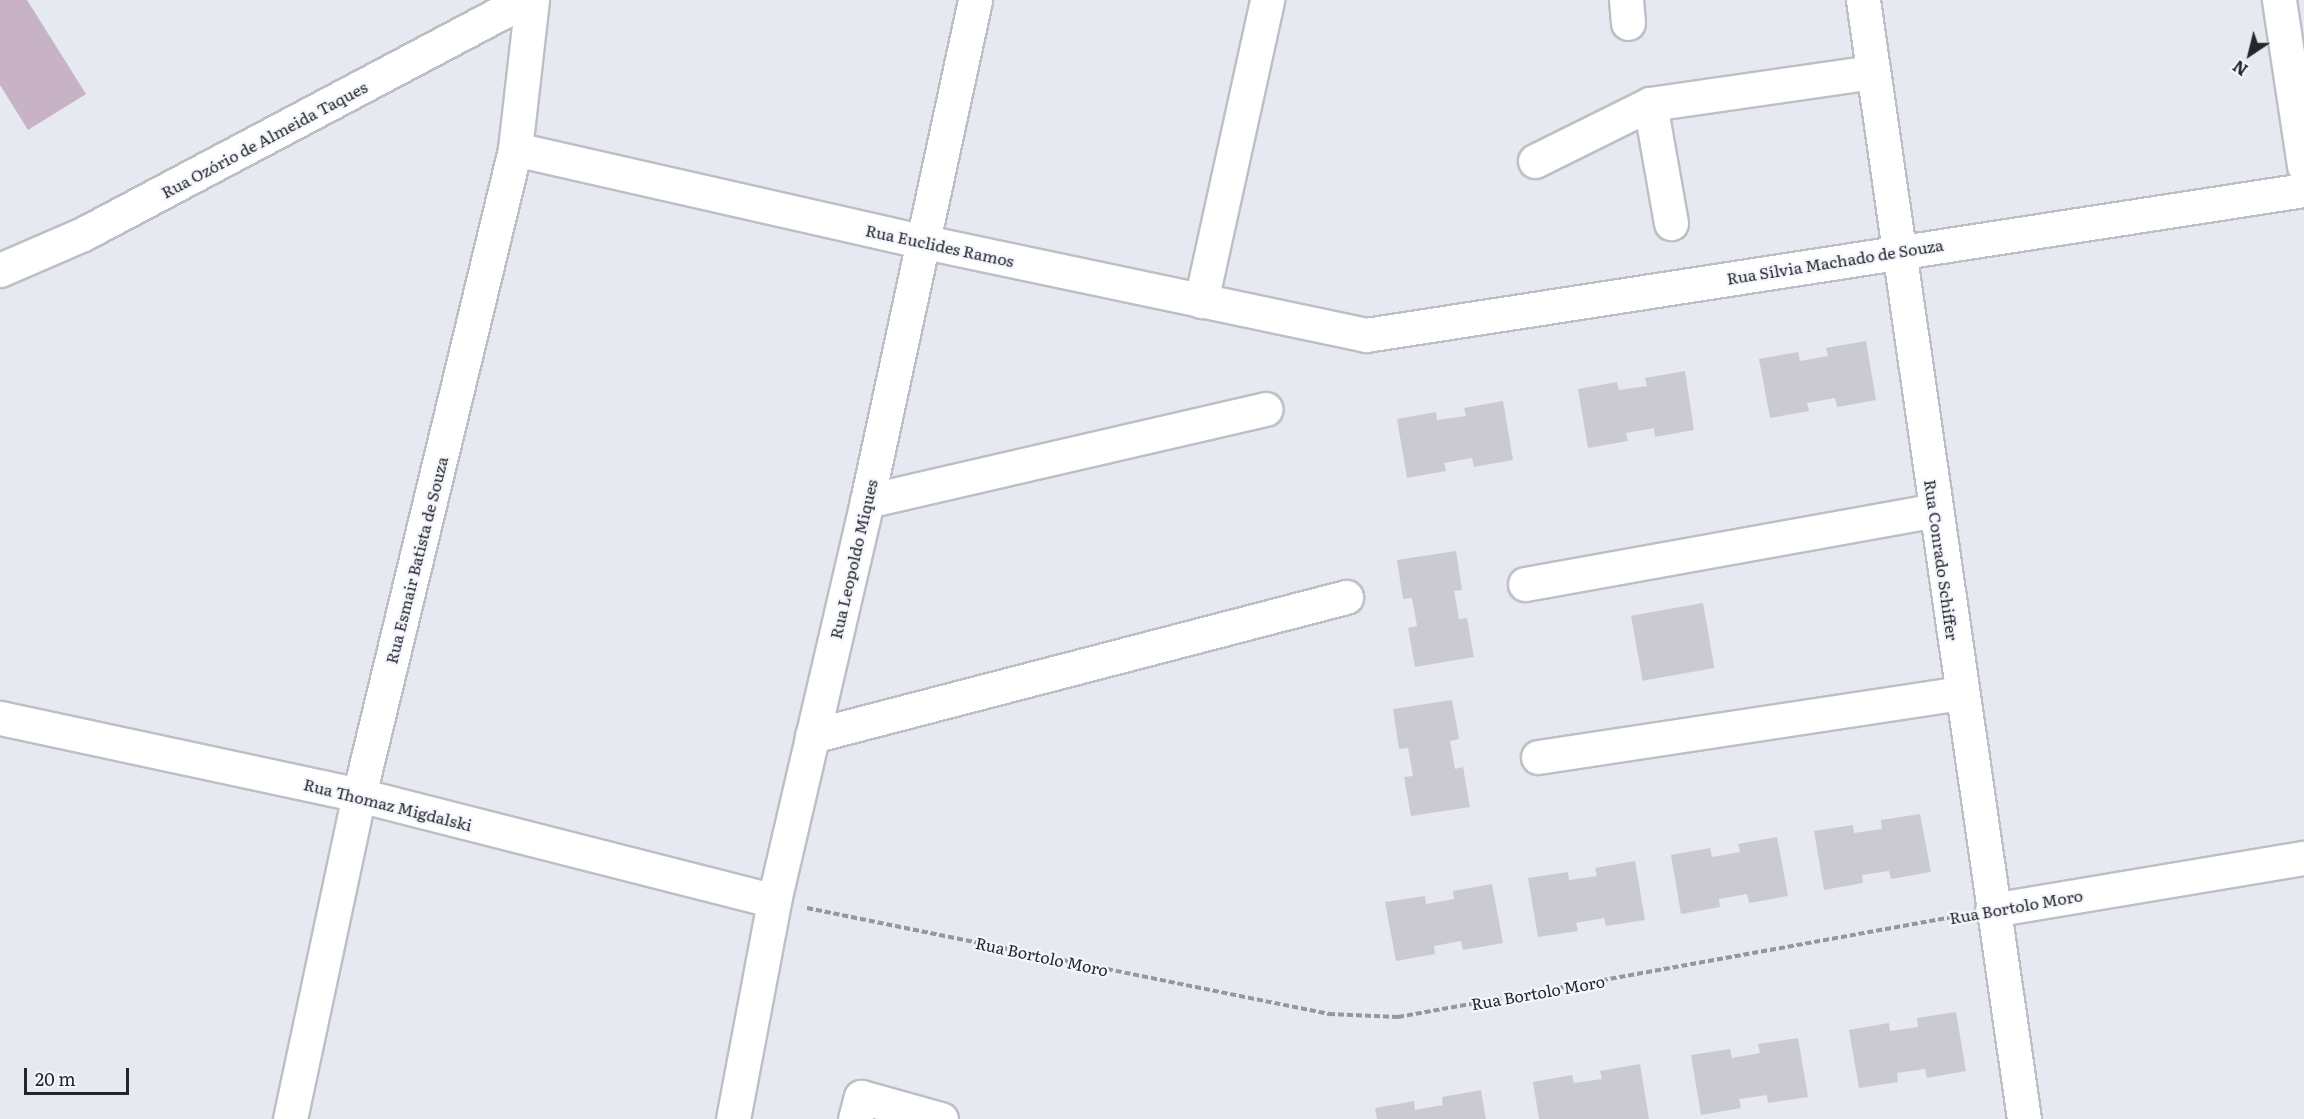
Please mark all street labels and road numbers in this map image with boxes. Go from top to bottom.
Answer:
street label: Rua Ozório de Almeida Taques [158,76,370,202]
street label: Rua Euclides Ramos [864,220,1016,270]
street label: Rua Sílvia Machado de Souza [1725,234,1945,288]
street label: Rua Esmair Batista de Souza [381,454,451,666]
street label: Rua Leopoldo Miques [825,477,881,641]
street label: Rua Conrado Schiffer [1921,478,1963,642]
street label: Rua Thomaz Migdalski [302,774,474,834]
street label: Rua Bortolo Moro [1948,885,2084,927]
street label: Rua Bortolo Moro [974,933,1110,979]
street label: Rua Bortolo Moro [1470,971,1606,1013]

